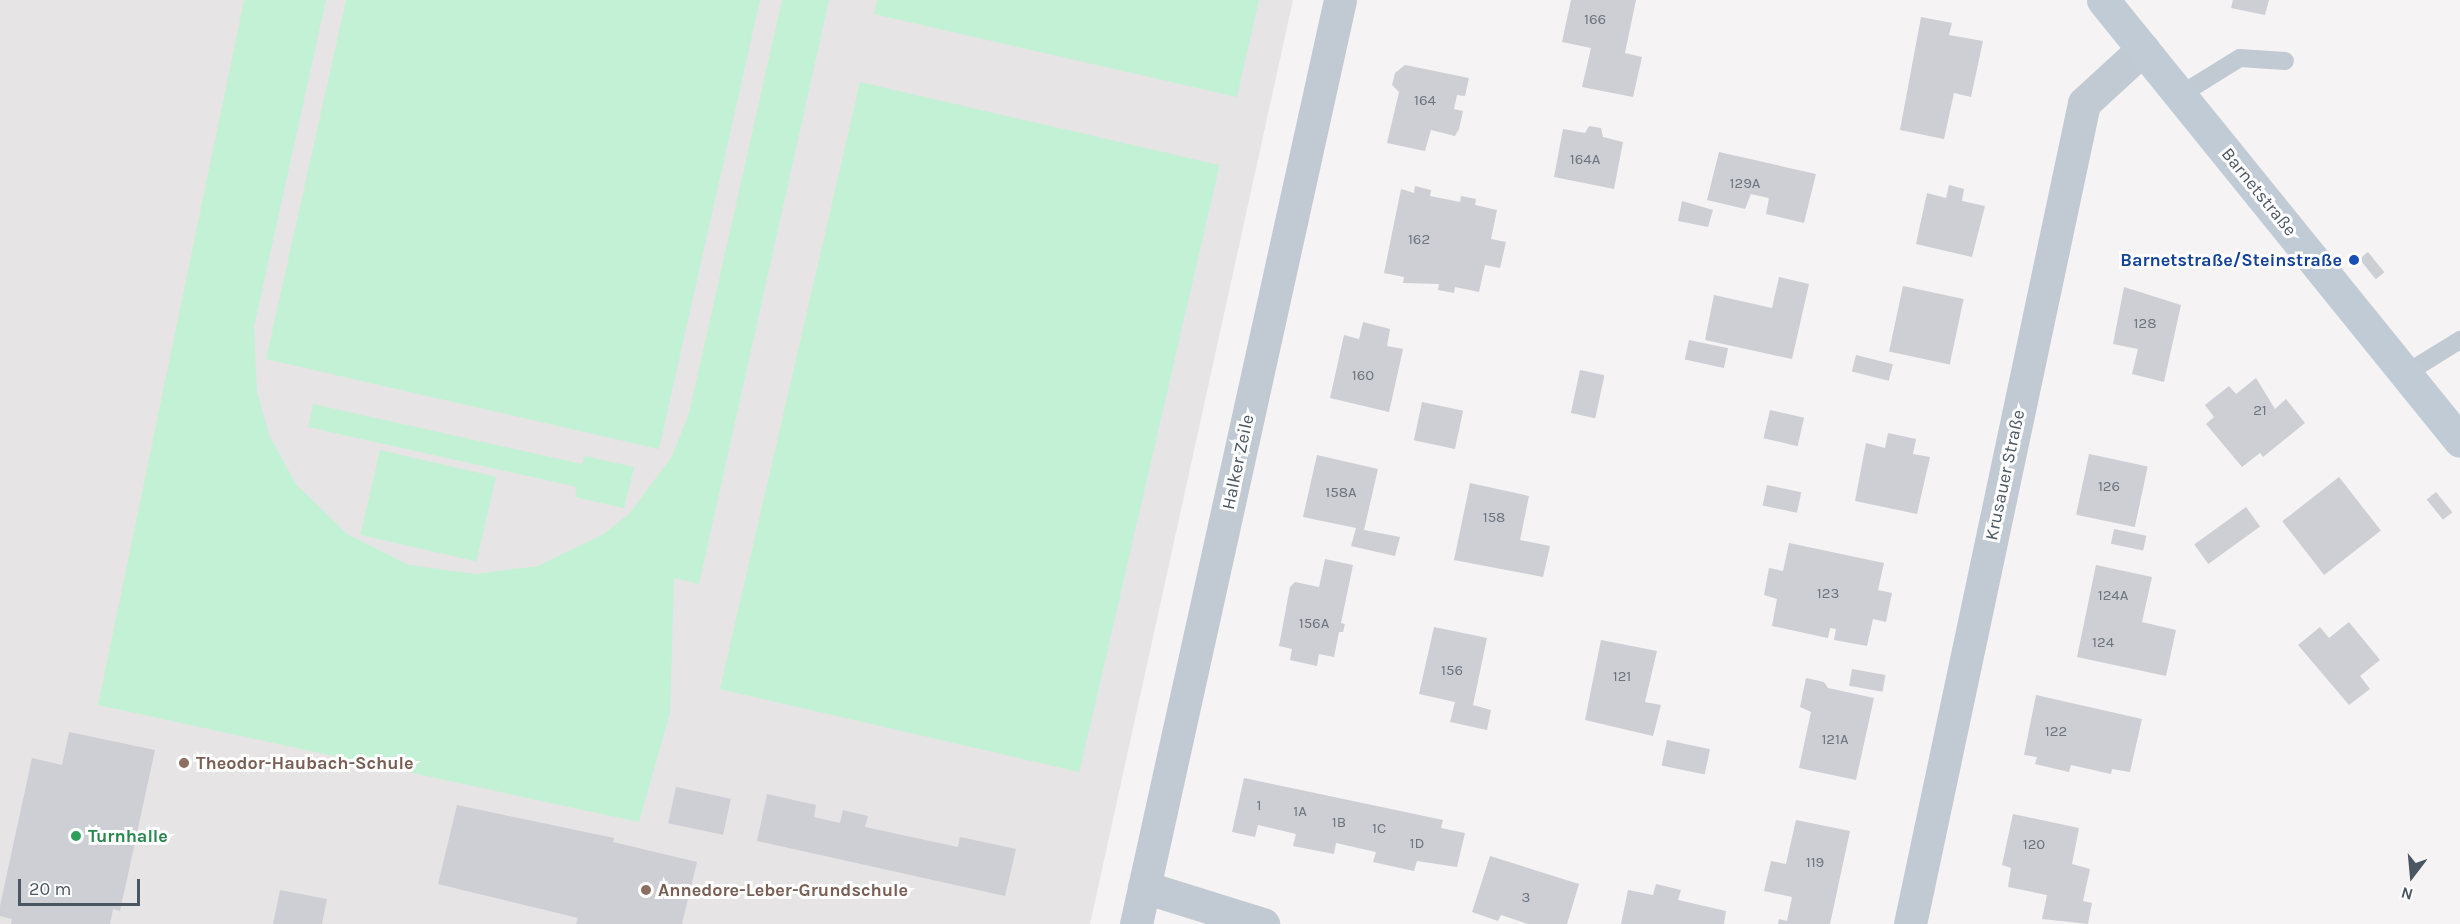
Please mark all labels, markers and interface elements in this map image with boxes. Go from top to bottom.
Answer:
house number: 166 [1584,11,1606,29]
house number: 164 [1414,92,1436,110]
street label: Barnetstraße [2217,143,2301,241]
house number: 164A [1570,151,1600,169]
house number: 129A [1730,175,1760,193]
house number: 162 [1408,231,1430,249]
place label: Barnetstraße/Steinstraße [2120,249,2342,271]
marker: Barnetstraße/Steinstraße [2347,253,2361,267]
house number: 128 [2134,315,2156,333]
house number: 160 [1352,367,1374,385]
house number: 21 [2253,402,2267,420]
street label: Krusauer Straße [1981,408,2029,542]
street label: Halker Zeile [1217,412,1259,512]
house number: 126 [2098,478,2120,496]
house number: 158A [1325,484,1357,502]
house number: 158 [1483,509,1505,527]
house number: 123 [1817,585,1839,603]
house number: 124A [2098,587,2128,605]
house number: 156A [1299,615,1329,633]
house number: 124 [2092,634,2114,652]
house number: 156 [1441,662,1463,680]
house number: 121 [1613,668,1631,686]
house number: 122 [2045,723,2067,741]
house number: 121A [1821,731,1849,749]
place label: Theodor-Haubach-Schule [196,752,414,774]
marker: Theodor-Haubach-Schule [177,756,191,770]
house number: 1 [1257,797,1261,815]
house number: 1A [1293,803,1307,821]
house number: 1B [1332,814,1346,832]
house number: 1C [1372,820,1386,838]
place label: Turnhalle [88,825,168,847]
marker: Turnhalle [69,829,83,843]
house number: 1D [1410,835,1424,853]
house number: 120 [2023,836,2045,854]
north arrow [2382,846,2442,906]
house number: 119 [1806,854,1824,872]
scale bar [21,867,142,905]
text: 20 m [29,878,71,900]
place label: Annedore-Leber-Grundschule [658,879,908,901]
marker: Annedore-Leber-Grundschule [639,883,653,897]
text: N [2399,883,2415,905]
house number: 3 [1522,889,1530,907]

